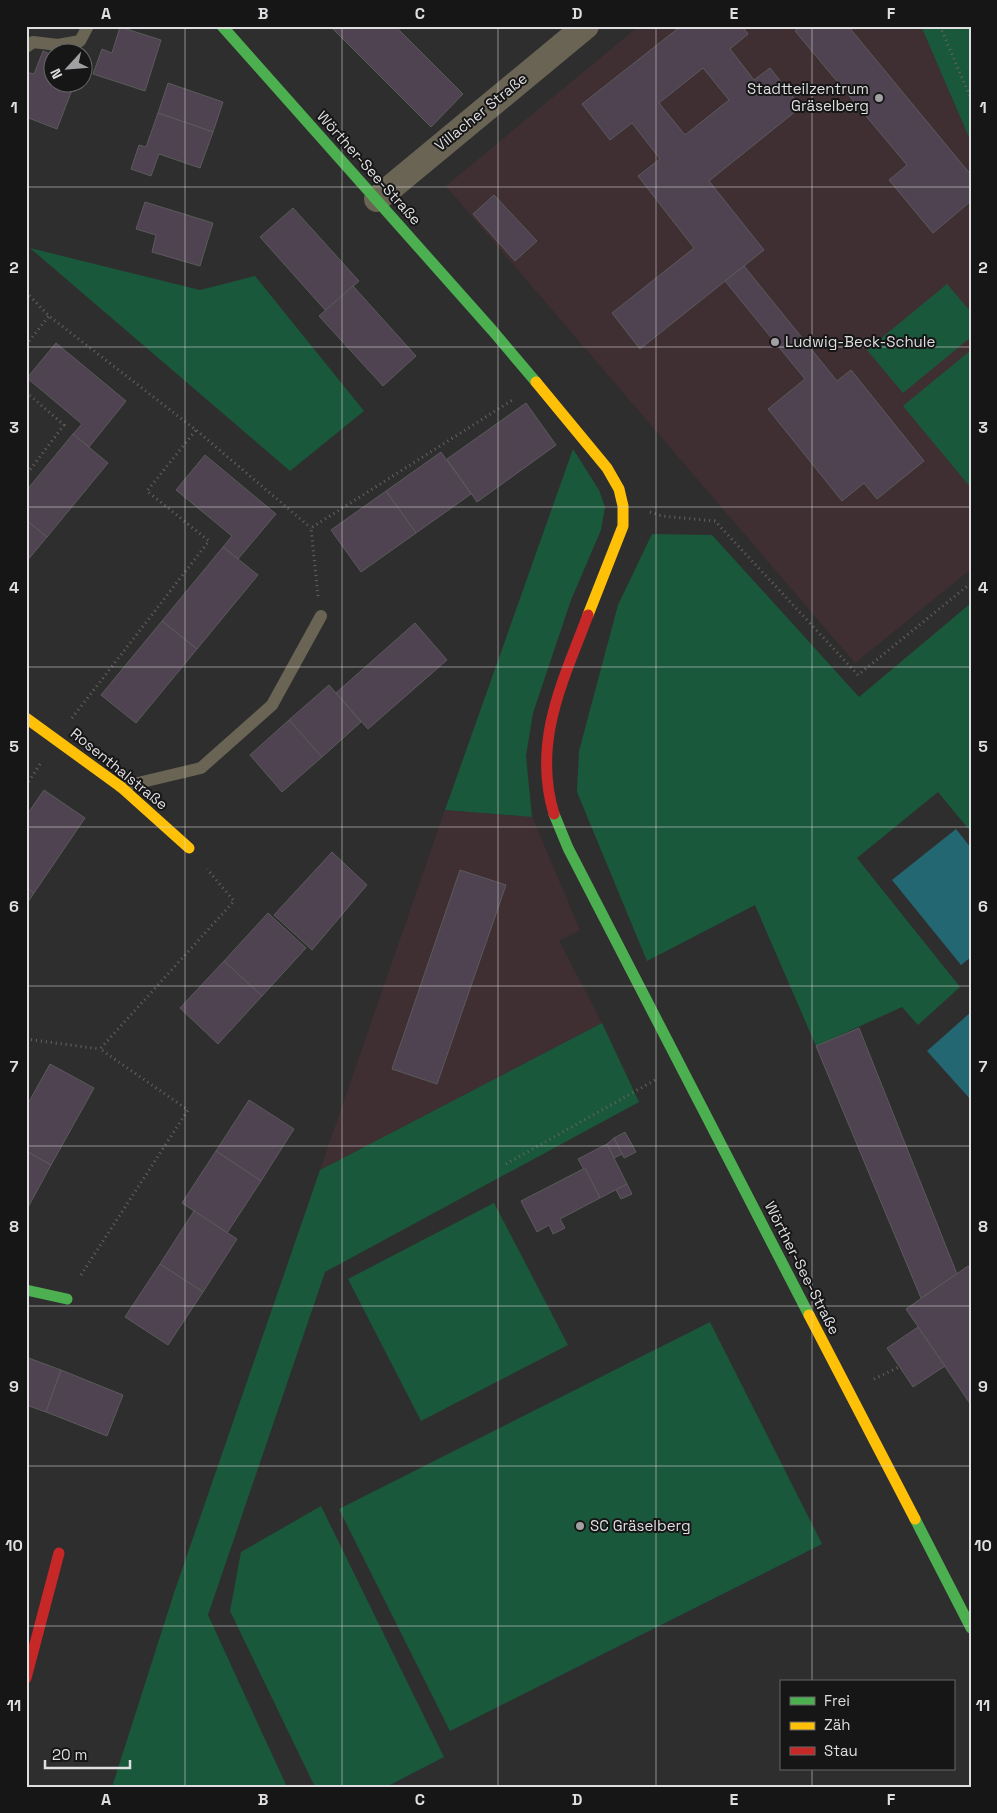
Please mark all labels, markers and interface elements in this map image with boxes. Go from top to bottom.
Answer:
text: A [101,3,111,24]
text: B [258,3,268,24]
text: C [415,3,425,24]
text: D [572,3,582,24]
text: E [730,3,739,24]
text: F [887,3,896,24]
north arrow [42,42,92,92]
text: N [46,66,66,82]
street label: Villacher Straße [431,68,531,155]
place label: Stadtteilzentrum Gräselberg [747,79,869,115]
marker: Stadtteilzentrum Gräselberg [873,92,885,104]
text: 1 [10,97,18,118]
text: 1 [979,97,987,118]
street label: Wörther-See-Straße [313,107,426,229]
text: 2 [9,257,19,278]
text: 2 [978,257,988,278]
place label: Ludwig-Beck-Schule [785,332,935,351]
marker: Ludwig-Beck-Schule [769,336,781,348]
text: 3 [9,417,19,438]
text: 3 [978,417,988,438]
text: 4 [9,577,19,598]
text: 4 [978,577,988,598]
street label: Rosenthalstraße [67,724,172,814]
text: 5 [9,736,19,757]
text: 5 [978,736,988,757]
text: 6 [9,896,19,917]
text: 6 [978,896,988,917]
text: 7 [10,1056,19,1077]
text: 7 [979,1056,988,1077]
street label: Wörther-See-Straße [761,1198,844,1338]
text: 8 [9,1216,19,1237]
text: 8 [978,1216,988,1237]
text: 9 [9,1376,19,1397]
text: 9 [978,1376,988,1397]
place label: SC Gräselberg [590,1516,691,1535]
marker: SC Gräselberg [574,1520,586,1532]
text: 10 [5,1535,23,1556]
text: 10 [974,1535,992,1556]
legend [780,1680,954,1770]
text: Frei [824,1691,850,1710]
text: 11 [7,1695,21,1716]
text: 11 [976,1695,990,1716]
text: Zäh [824,1715,850,1734]
scale bar [45,1738,130,1770]
text: Stau [824,1741,858,1760]
text: 20 m [52,1745,87,1764]
text: A [101,1789,111,1810]
text: B [258,1789,268,1810]
text: C [415,1789,425,1810]
text: D [572,1789,582,1810]
text: E [730,1789,739,1810]
text: F [887,1789,896,1810]

